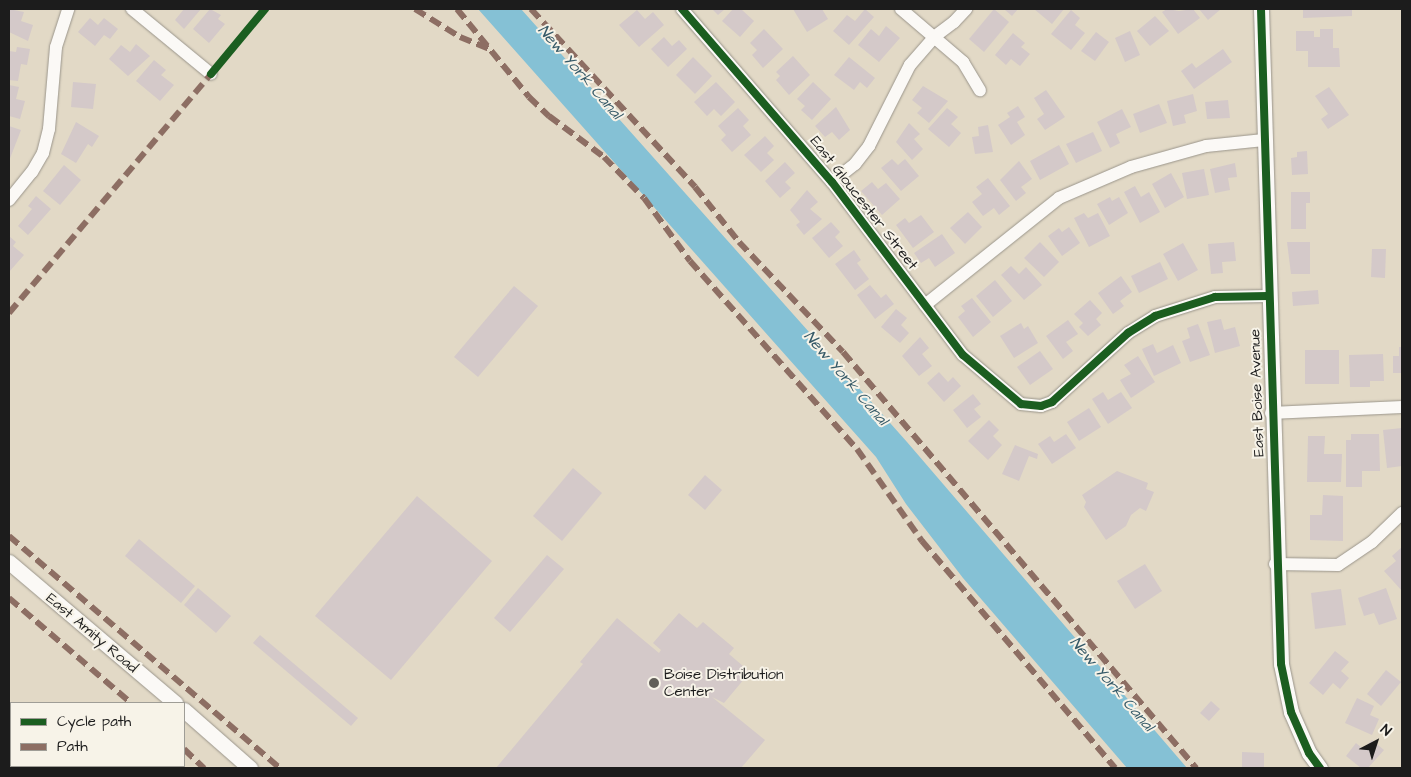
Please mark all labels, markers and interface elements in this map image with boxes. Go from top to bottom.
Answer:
water label: New York Canal [534,21,626,123]
street label: East Gloucester Street [806,133,922,273]
water label: New York Canal [800,327,892,429]
street label: East Boise Avenue [1246,329,1268,457]
street label: East Amity Road [42,589,142,677]
water label: New York Canal [1066,633,1158,735]
place label: Boise Distribution Center [664,665,783,700]
marker: Boise Distribution Center [648,677,660,689]
legend [10,702,185,767]
text: Cycle path [57,711,131,732]
north arrow [1351,717,1401,767]
text: N [1376,720,1395,741]
text: Path [57,736,88,757]

